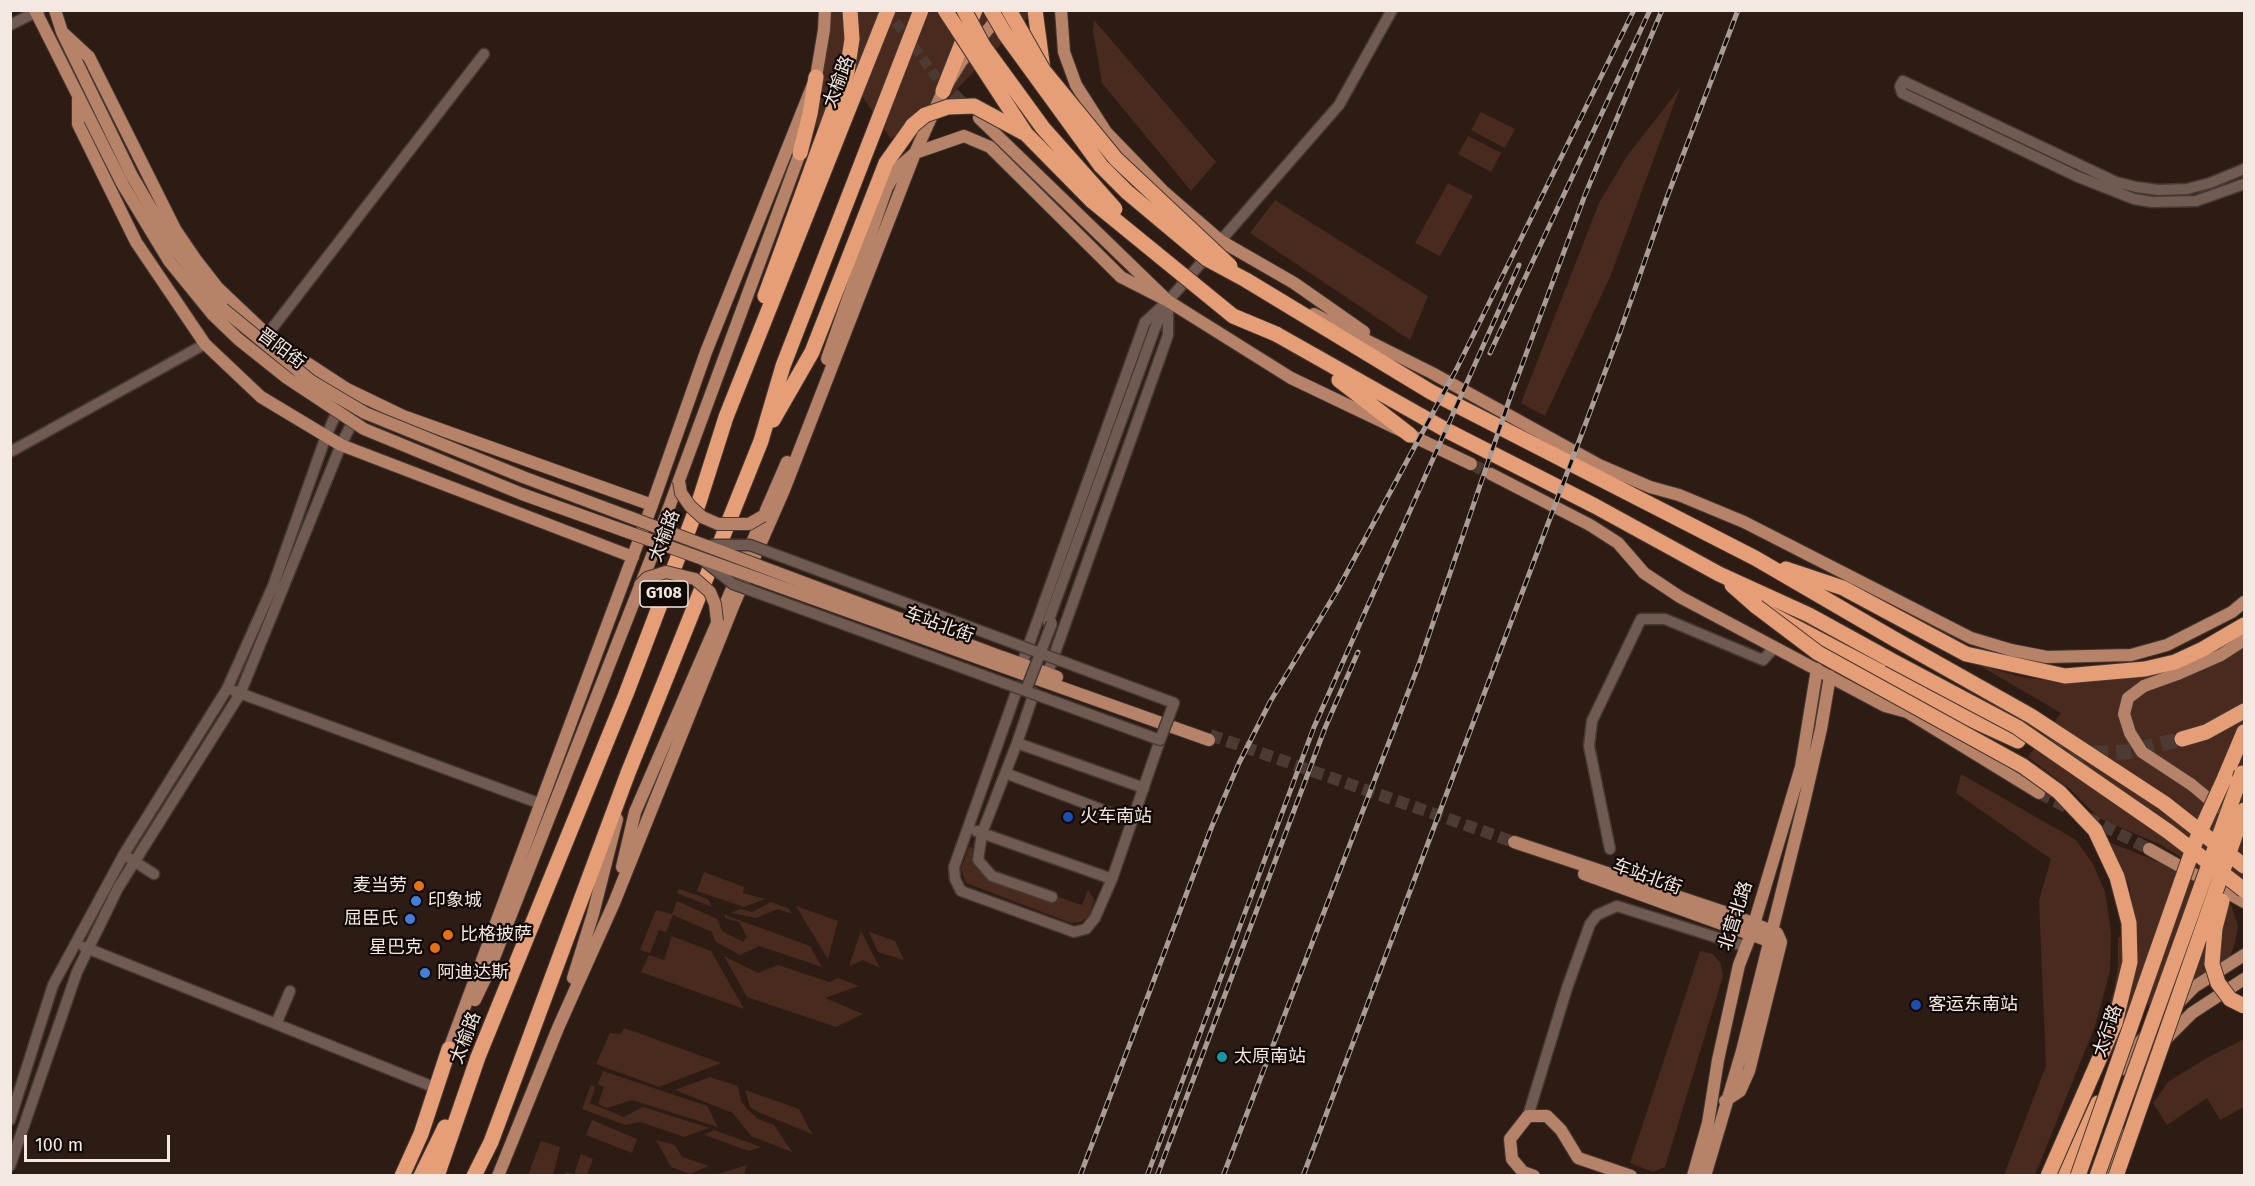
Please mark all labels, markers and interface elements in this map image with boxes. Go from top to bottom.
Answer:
street label: 太榆路 [819,53,859,111]
street label: 晋阳街 [253,324,309,374]
street label: 太榆路 [645,507,685,565]
road number: G108 [640,581,688,607]
street label: 车站北街 [901,603,977,647]
place label: 火车南站 [1080,806,1152,828]
marker: 火车南站 [1061,810,1075,824]
street label: 车站北街 [1609,855,1685,899]
place label: 麦当劳 [353,875,407,897]
street label: 北营北路 [1715,878,1757,954]
marker: 麦当劳 [412,879,426,893]
place label: 印象城 [428,890,482,912]
marker: 印象城 [409,894,423,908]
place label: 屈臣氏 [344,908,398,930]
marker: 屈臣氏 [403,912,417,926]
place label: 比格披萨 [460,924,532,946]
marker: 比格披萨 [441,928,455,942]
place label: 星巴克 [369,937,423,959]
marker: 星巴克 [428,941,442,955]
place label: 阿迪达斯 [437,962,509,984]
marker: 阿迪达斯 [418,966,432,980]
place label: 客运东南站 [1928,994,2018,1016]
marker: 客运东南站 [1909,998,1923,1012]
street label: 太行路 [2089,1002,2127,1060]
street label: 太榆路 [446,1009,486,1067]
place label: 太原南站 [1234,1046,1306,1068]
marker: 太原南站 [1215,1050,1229,1064]
scale bar [27,1123,172,1161]
text: 100 m [35,1134,83,1156]

